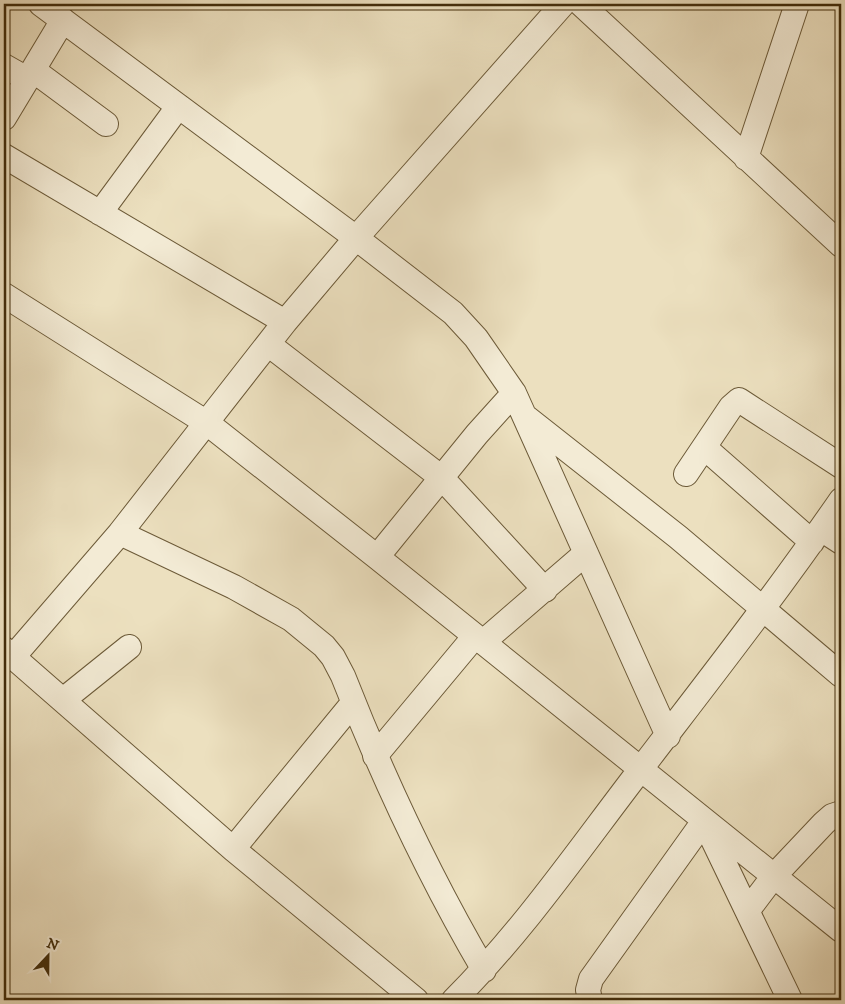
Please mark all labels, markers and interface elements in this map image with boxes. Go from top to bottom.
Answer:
north arrow [22,932,72,982]
text: N [44,934,62,956]

